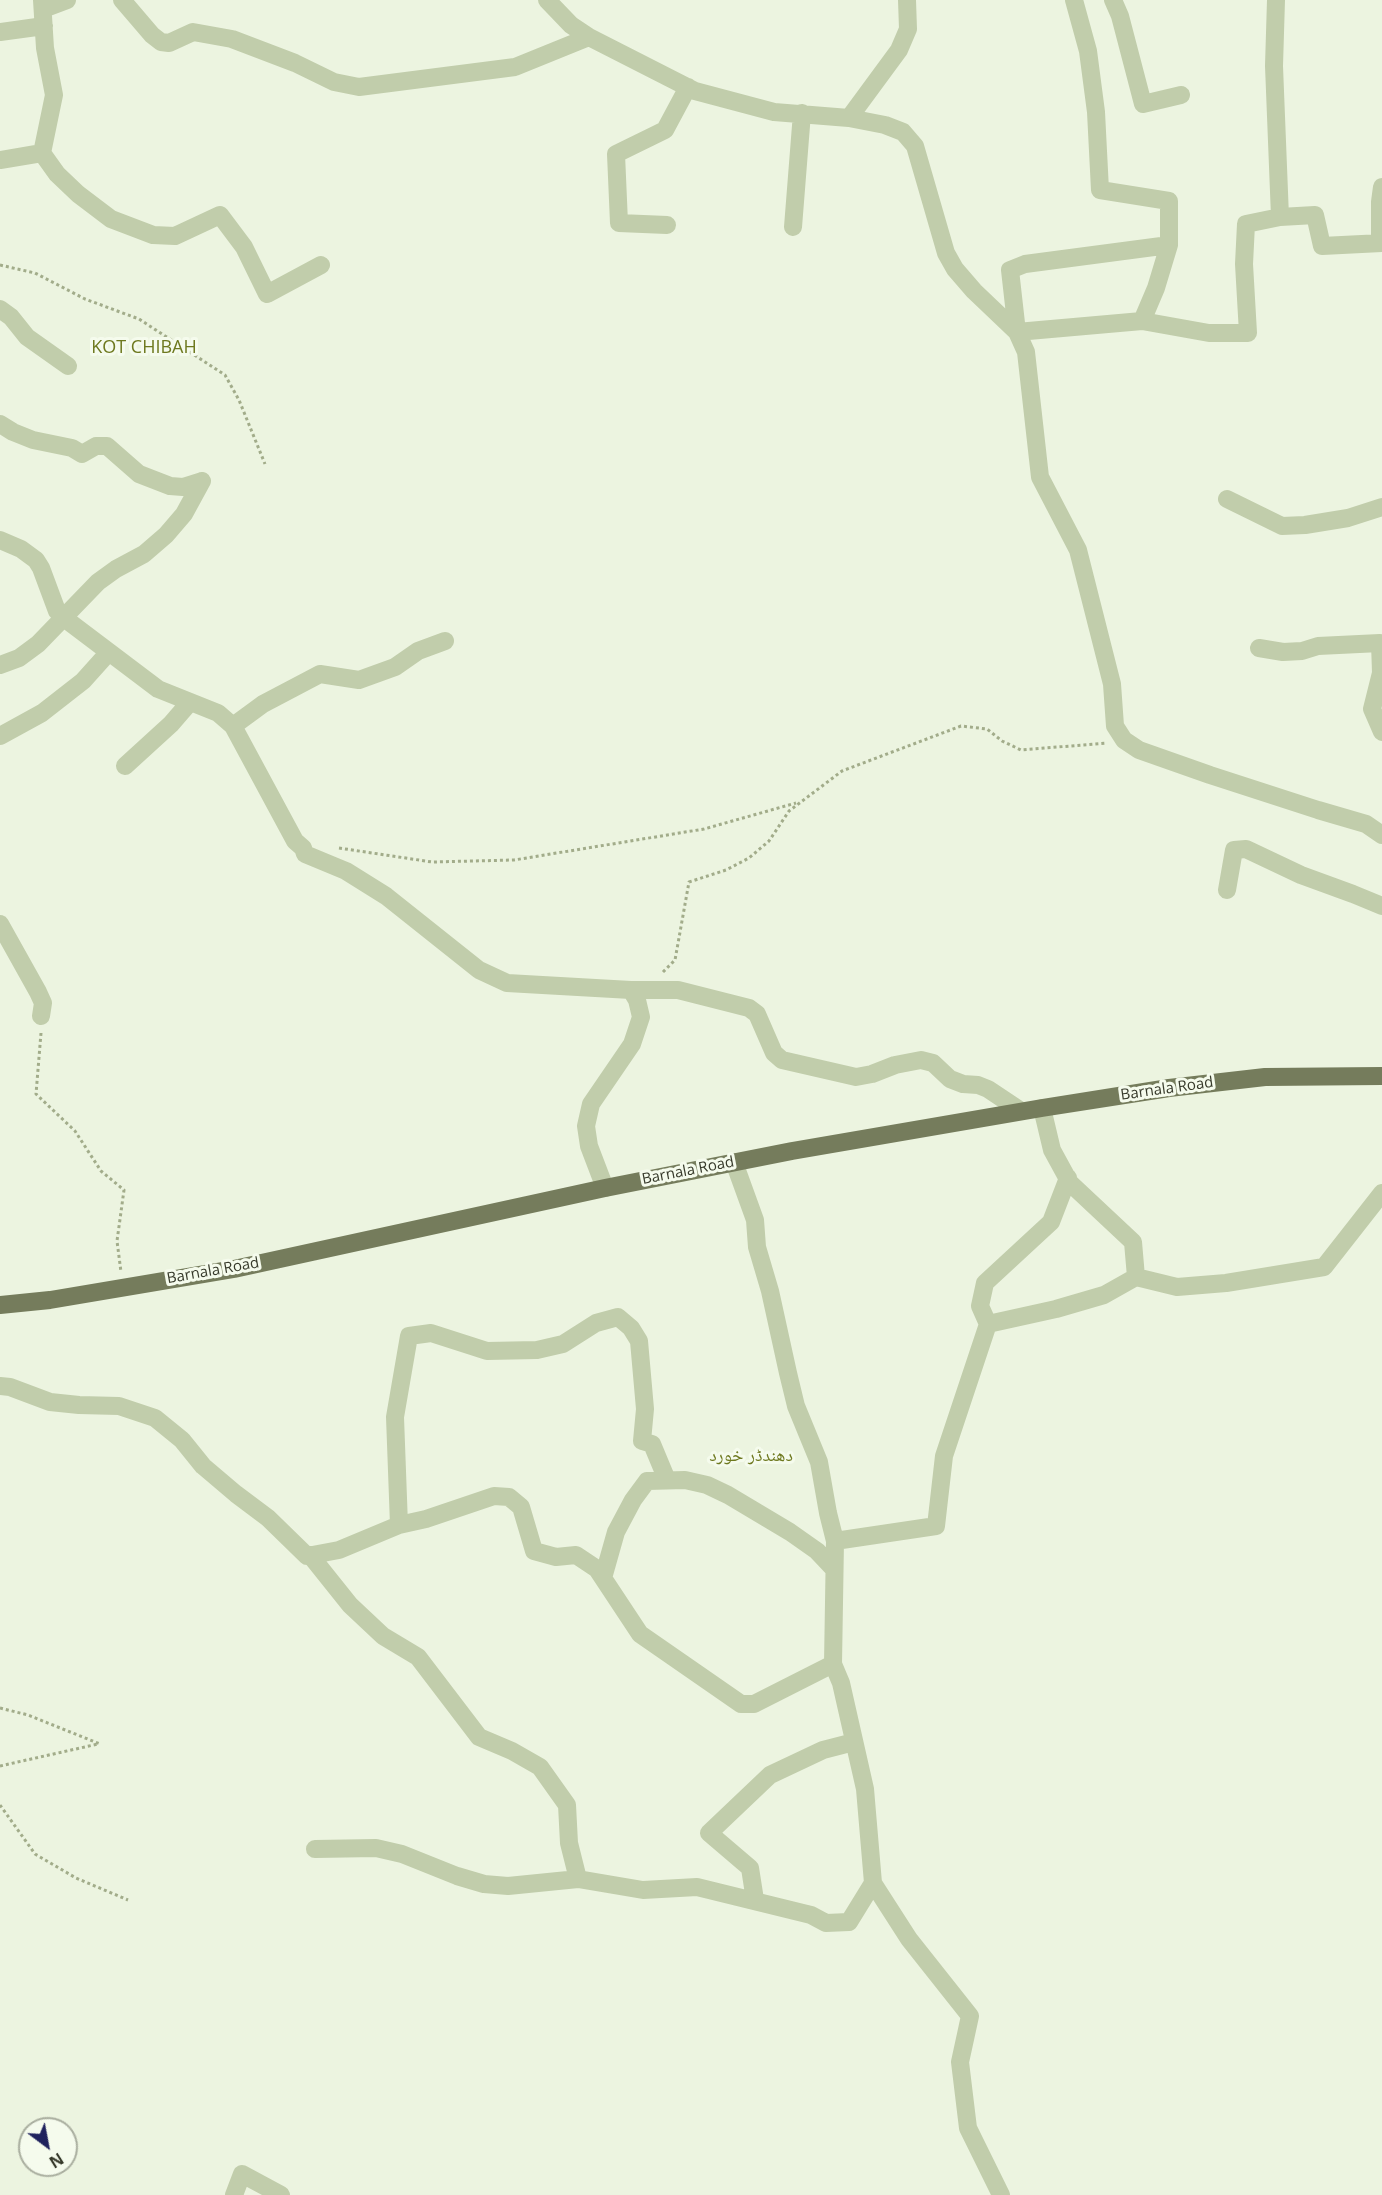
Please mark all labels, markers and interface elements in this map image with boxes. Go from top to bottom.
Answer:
district label: KOT CHIBAH [84,337,204,359]
street label: Barnala Road [1119,1074,1215,1104]
street label: Barnala Road [640,1153,736,1189]
street label: Barnala Road [165,1254,261,1288]
district label: دھندڈر خورد [709,1445,793,1467]
north arrow [18,2117,78,2177]
text: N [45,2148,68,2173]

